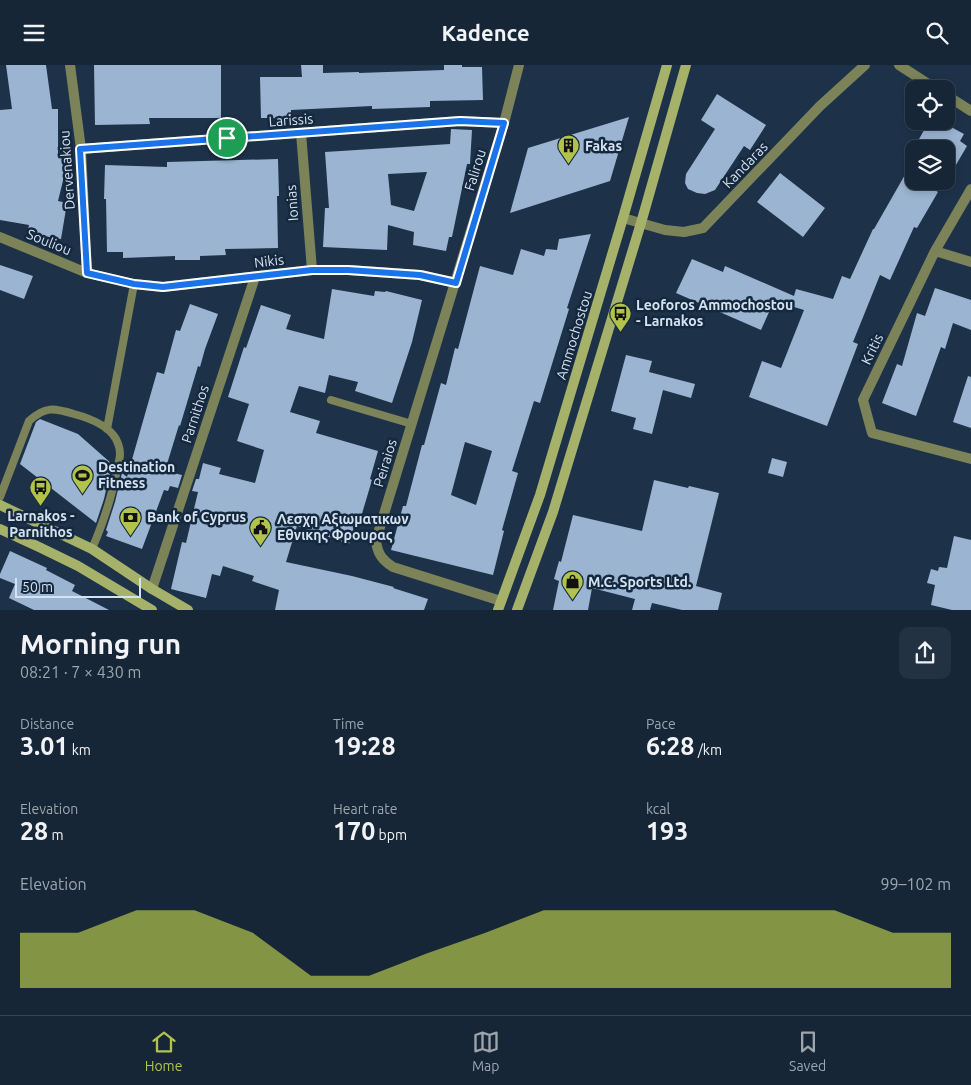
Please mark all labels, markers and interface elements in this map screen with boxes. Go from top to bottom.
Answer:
icon: menu [20,19,48,47]
icon: search [923,19,951,47]
text: Kadence [441,20,530,45]
map controls [905,80,955,190]
button: locate [905,80,955,130]
street label: Larissis [268,110,314,130]
pin [206,117,248,159]
icon: arrive [213,124,241,152]
street label: Dervenakiou [56,130,78,210]
building icon: Fakas [557,134,581,165]
place label: Fakas [585,138,622,154]
street label: Kandaras [719,139,771,191]
button: layers [905,140,955,190]
street label: Falirou [461,147,489,193]
street label: Ionias [283,184,301,222]
street label: Souliou [24,226,74,258]
street label: Nikis [253,251,285,271]
street label: Ammochostou [553,289,595,381]
place label: Leoforos Ammochostou - Larnakos [636,297,793,329]
bus stop icon: Leoforos Ammochostou - Larnakos [608,301,632,332]
street label: Kritis [858,331,886,367]
street label: Parnithos [178,383,212,445]
street label: Peiraios [370,437,400,489]
place label: Destination Fitness [98,459,175,491]
sports icon: Destination Fitness [70,463,94,494]
bus stop icon: Larnakos - Parnithos [29,476,53,507]
bank icon: Bank of Cyprus [119,505,143,536]
place label: Larnakos - Parnithos [7,508,75,540]
place label: Bank of Cyprus [147,509,246,525]
place label: Λεσχη Αξιωματικων Εθνικης Φρουρας [277,511,409,543]
public building icon: Λεσχη Αξιωματικων Εθνικης Φρουρας [249,515,273,546]
shop icon: M.C. Sports Ltd. [560,570,584,601]
place label: M.C. Sports Ltd. [588,574,691,590]
scale bar [15,575,141,598]
text: 50 m [22,579,53,595]
button: share [899,627,951,679]
text: Morning run [20,628,181,659]
text: 08:21 · 7 × 430 m [20,663,141,681]
text: Distance [20,716,74,732]
text: Time [333,716,364,732]
text: Pace [646,716,676,732]
text: 3.01 [20,732,68,760]
text: 19:28 [333,732,396,760]
text: 6:28 [646,732,694,760]
text: km [68,742,91,758]
text: /km [694,742,722,758]
text: Elevation [20,801,78,817]
text: Heart rate [333,801,397,817]
text: kcal [646,801,670,817]
text: 28 [20,817,48,845]
text: 170 [333,817,375,845]
text: 193 [646,817,688,845]
text: m [48,827,64,843]
text: bpm [375,827,407,843]
text: Elevation [20,875,87,893]
text: 99–102 m [880,875,951,893]
tab: Home [145,1028,182,1074]
tab: Map [472,1028,500,1074]
tab: Saved [789,1028,826,1074]

